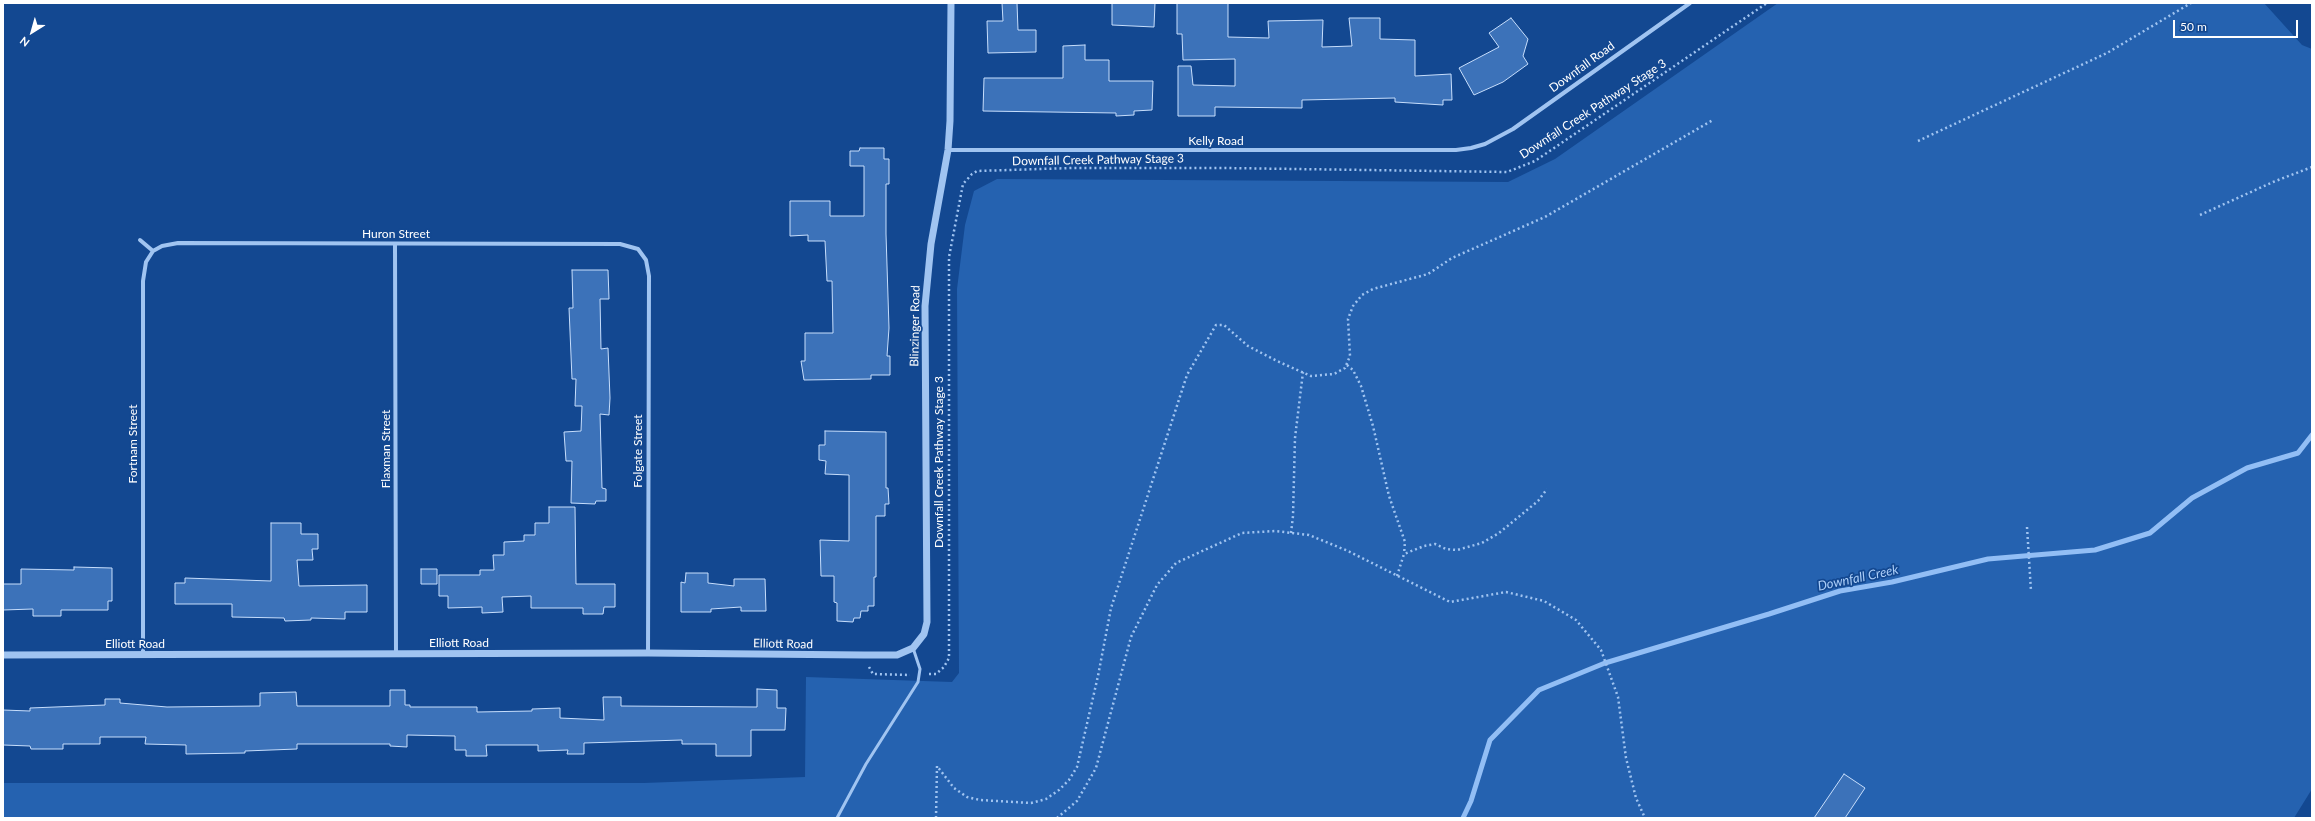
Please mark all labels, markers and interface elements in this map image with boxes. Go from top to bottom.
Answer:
north arrow [12,12,52,52]
scale bar [2175,12,2300,38]
text: 50 m [2180,19,2207,34]
text: N [17,34,32,50]
street label: Downfall Road [1547,38,1617,96]
street label: Downfall Creek Pathway Stage 3 [1517,56,1669,162]
street label: Kelly Road [1188,134,1244,148]
street label: Downfall Creek Pathway Stage 3 [1012,151,1184,169]
street label: Huron Street [362,227,430,241]
street label: Blinzinger Road [907,285,923,367]
street label: Downfall Creek Pathway Stage 3 [932,376,946,548]
street label: Fortnam Street [126,405,140,483]
street label: Flaxman Street [379,410,393,488]
street label: Folgate Street [631,414,645,488]
water label: Downfall Creek [1816,562,1900,594]
street label: Elliott Road [429,636,489,650]
street label: Elliott Road [753,636,813,652]
street label: Elliott Road [105,637,165,651]

